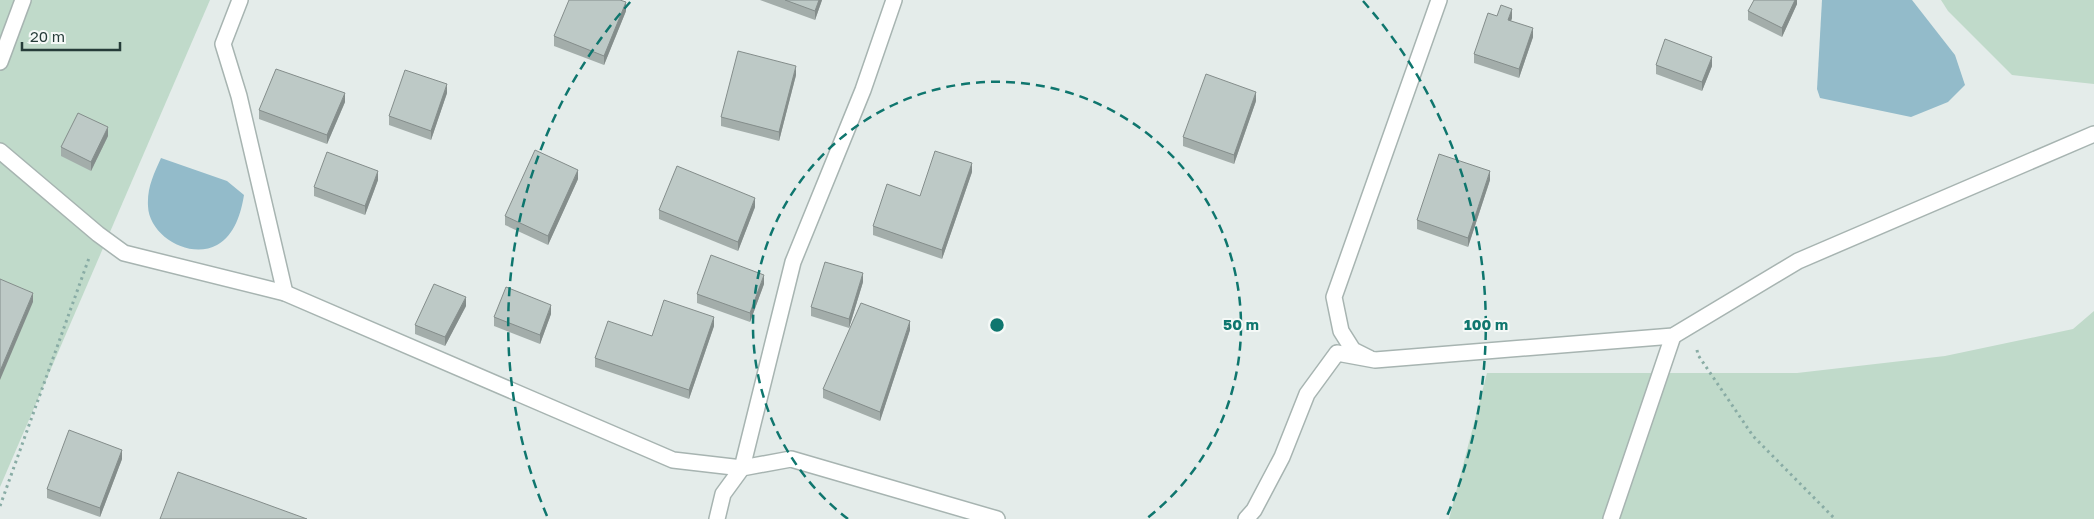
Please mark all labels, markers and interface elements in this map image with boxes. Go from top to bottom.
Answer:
scale bar [22,20,120,52]
text: 20 m [30,27,65,45]
text: 50 m [1223,315,1259,333]
text: 100 m [1464,315,1508,333]
centre of rings [988,316,1006,334]

